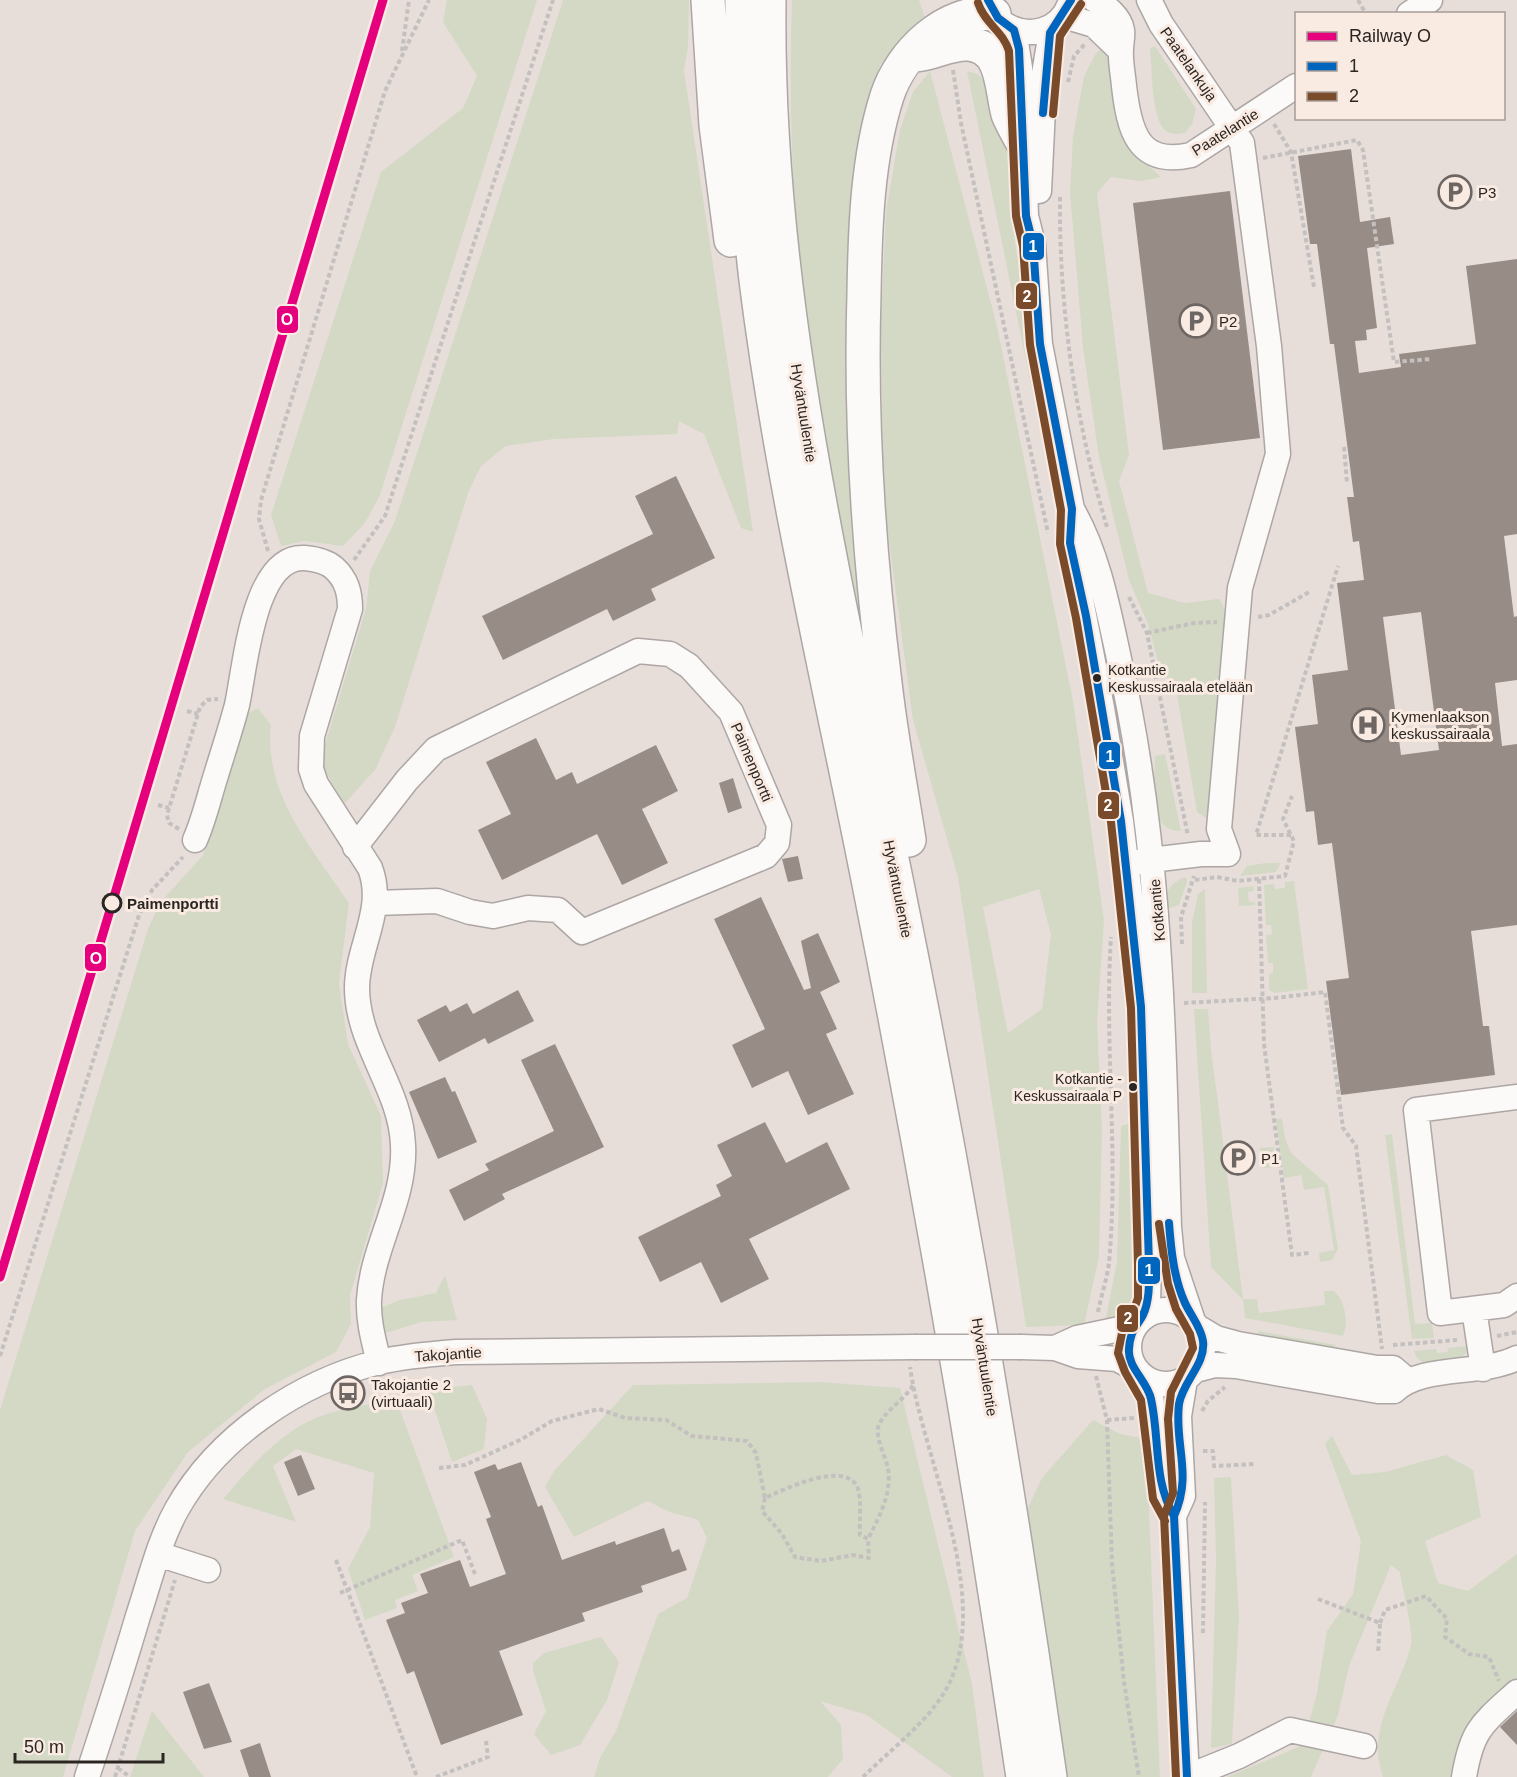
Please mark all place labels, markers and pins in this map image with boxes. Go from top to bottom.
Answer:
parking icon: P3 [1437,174,1473,210]
place label: P3 [1478,184,1496,201]
parking icon: P2 [1178,303,1214,339]
place label: P2 [1219,313,1237,330]
place label: Kotkantie Keskussairaala etelään [1108,662,1253,695]
marker: Kotkantie Keskussairaala etelään [1091,672,1103,684]
hospital icon: Kymenlaakson keskussairaala [1350,707,1386,743]
place label: Kymenlaakson keskussairaala [1391,708,1491,742]
marker: Paimenportti [102,893,122,913]
place label: Paimenportti [127,895,219,912]
place label: Kotkantie - Keskussairaala P [1014,1071,1122,1104]
marker: Kotkantie - Keskussairaala P [1127,1081,1139,1093]
parking icon: P1 [1220,1140,1256,1176]
place label: P1 [1261,1150,1279,1167]
bus stop icon: Takojantie 2 (virtuaali) [330,1375,366,1411]
place label: Takojantie 2 (virtuaali) [371,1376,451,1410]

